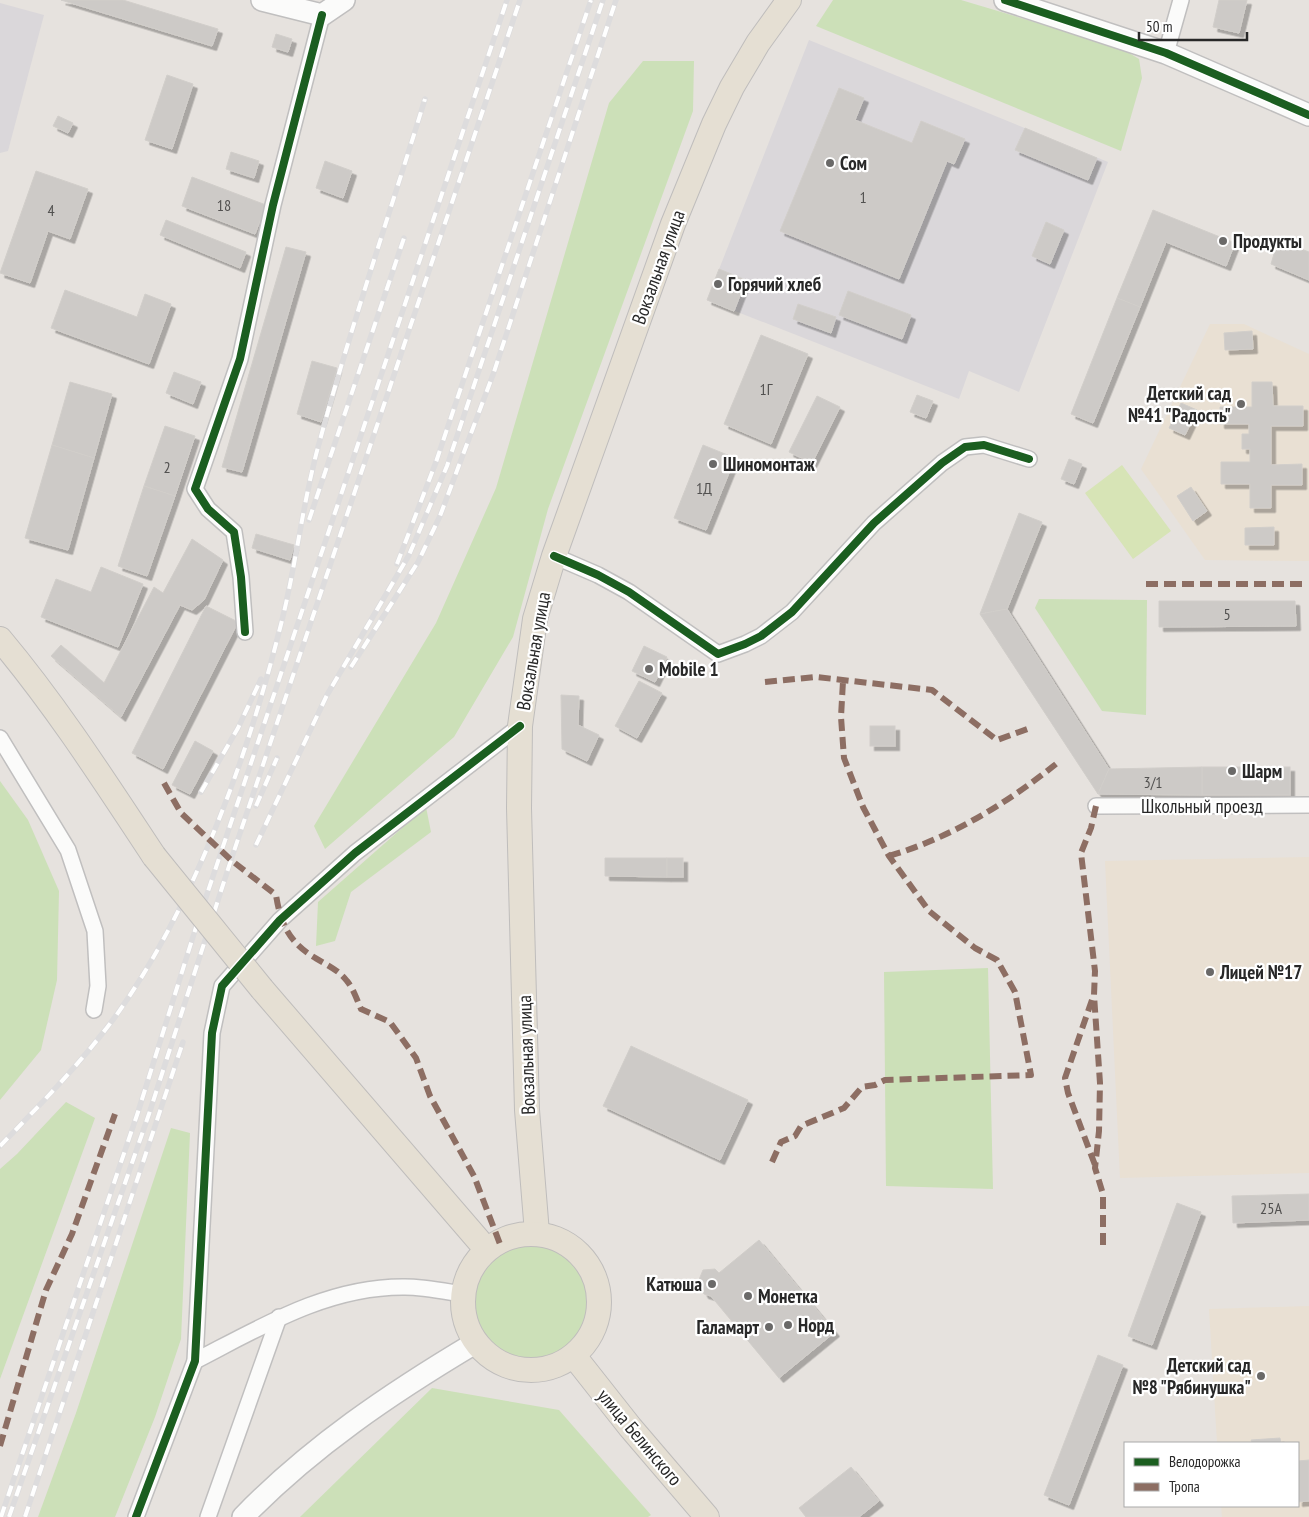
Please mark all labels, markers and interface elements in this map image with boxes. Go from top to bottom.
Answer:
scale bar [1139,10,1246,42]
text: 50 m [1146,17,1172,36]
place label: Сом [840,151,867,175]
marker: Сом [824,157,836,169]
house number: 1 [859,187,867,207]
house number: 18 [217,195,231,215]
house number: 4 [47,200,55,220]
street label: Вокзальная улица [626,207,690,327]
place label: Продукты [1233,229,1302,253]
marker: Продукты [1217,235,1229,247]
place label: Горячий хлеб [728,272,821,296]
marker: Горячий хлеб [712,278,724,290]
house number: 1Г [760,379,773,399]
place label: Детский сад №41 "Радость" [1128,381,1231,427]
marker: Детский сад №41 "Радость" [1235,398,1247,410]
place label: Шиномонтаж [723,452,816,476]
house number: 2 [163,457,171,477]
marker: Шиномонтаж [707,458,719,470]
house number: 1Д [696,478,712,498]
street label: Вокзальная улица [511,590,555,712]
house number: 5 [1223,604,1231,624]
place label: Mobile 1 [659,657,719,681]
marker: Mobile 1 [643,663,655,675]
place label: Шарм [1242,759,1282,783]
marker: Шарм [1226,765,1238,777]
house number: 3/1 [1143,772,1163,792]
street label: Школьный проезд [1141,794,1264,818]
place label: Лицей №17 [1219,960,1302,984]
marker: Лицей №17 [1204,966,1216,978]
street label: Вокзальная улица [512,995,540,1115]
house number: 25А [1260,1198,1282,1218]
place label: Катюша [646,1272,702,1296]
marker: Катюша [706,1278,718,1290]
place label: Монетка [758,1284,818,1308]
marker: Монетка [742,1290,754,1302]
place label: Норд [798,1313,834,1337]
place label: Галамарт [696,1315,759,1339]
marker: Норд [782,1319,794,1331]
marker: Галамарт [763,1321,775,1333]
place label: Детский сад №8 "Рябинушка" [1132,1353,1251,1399]
marker: Детский сад №8 "Рябинушка" [1255,1370,1267,1382]
street label: улица Белинского [593,1384,687,1490]
legend [1124,1442,1299,1507]
text: Велодорожка [1169,1452,1240,1471]
text: Тропа [1169,1477,1200,1496]

